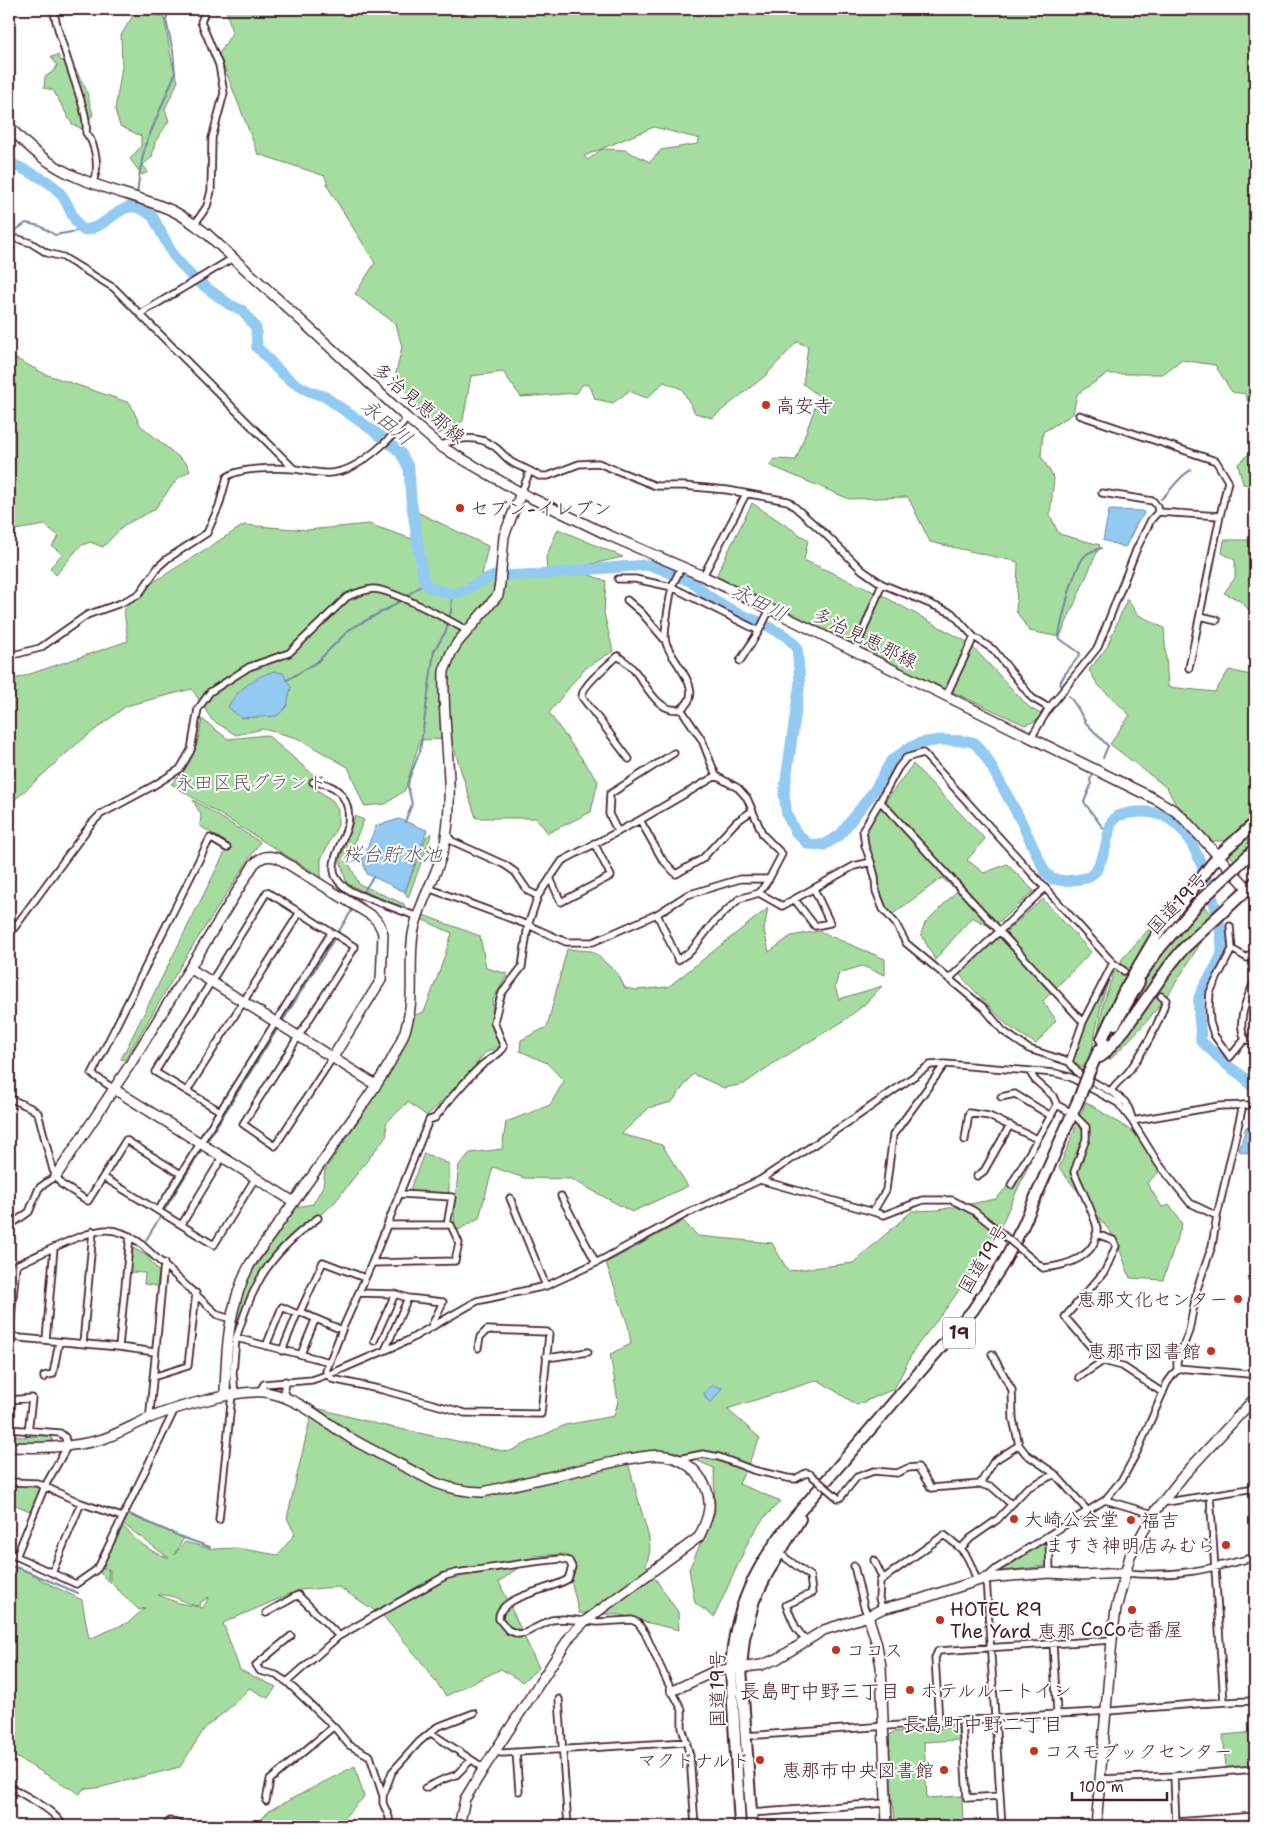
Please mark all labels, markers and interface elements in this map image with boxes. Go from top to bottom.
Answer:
street label: 多治見恵那線 [367,357,471,449]
water label: 永田川 [356,393,418,451]
place label: 高安寺 [776,393,833,418]
marker: 高安寺 [760,399,772,411]
place label: セブン-イレブン [470,496,612,521]
marker: セブン-イレブン [454,502,466,514]
water label: 永田川 [727,577,793,627]
street label: 多治見恵那線 [808,602,922,674]
park label: 永田区民グランド [175,770,327,795]
water label: 桜台貯水池 [342,841,443,867]
street label: 国道19号 [1141,866,1213,940]
street label: 国道19号 [952,1219,1014,1299]
place label: 恵那文化センター [1077,1287,1228,1312]
marker: 恵那文化センター [1232,1293,1244,1305]
road number: 19 [943,1318,975,1349]
place label: 恵那市図書館 [1087,1339,1201,1364]
marker: 恵那市図書館 [1205,1345,1217,1357]
place label: 大崎公会堂 [1024,1507,1119,1532]
place label: 福吉 [1141,1508,1179,1533]
marker: 大崎公会堂 [1008,1513,1020,1525]
marker: 福吉 [1125,1514,1137,1526]
place label: ますき神明店みむら [1045,1533,1216,1558]
marker: ますき神明店みむら [1220,1539,1232,1551]
place label: HOTEL R9 The Yard 恵那 [950,1597,1075,1644]
marker: CoCo壱番屋 [1126,1604,1138,1616]
marker: HOTEL R9 The Yard 恵那 [934,1614,946,1626]
place label: CoCo壱番屋 [1081,1617,1183,1642]
place label: ココス [846,1638,903,1663]
marker: ココス [830,1644,842,1656]
street label: 国道19号 [705,1650,730,1728]
district label: 長島町中野三丁目 [740,1678,900,1704]
place label: ホテルルートイン [920,1678,1072,1703]
marker: ホテルルートイン [904,1684,916,1696]
district label: 長島町中野二丁目 [903,1711,1063,1737]
place label: コスモブックセンター [1044,1739,1232,1764]
marker: コスモブックセンター [1028,1745,1040,1757]
place label: マクドナルド [638,1748,750,1773]
marker: マクドナルド [754,1754,766,1766]
place label: 恵那市中央図書館 [782,1758,934,1783]
marker: 恵那市中央図書館 [938,1764,950,1776]
scale bar [1072,1770,1166,1802]
text: 100 m [1079,1777,1124,1797]

